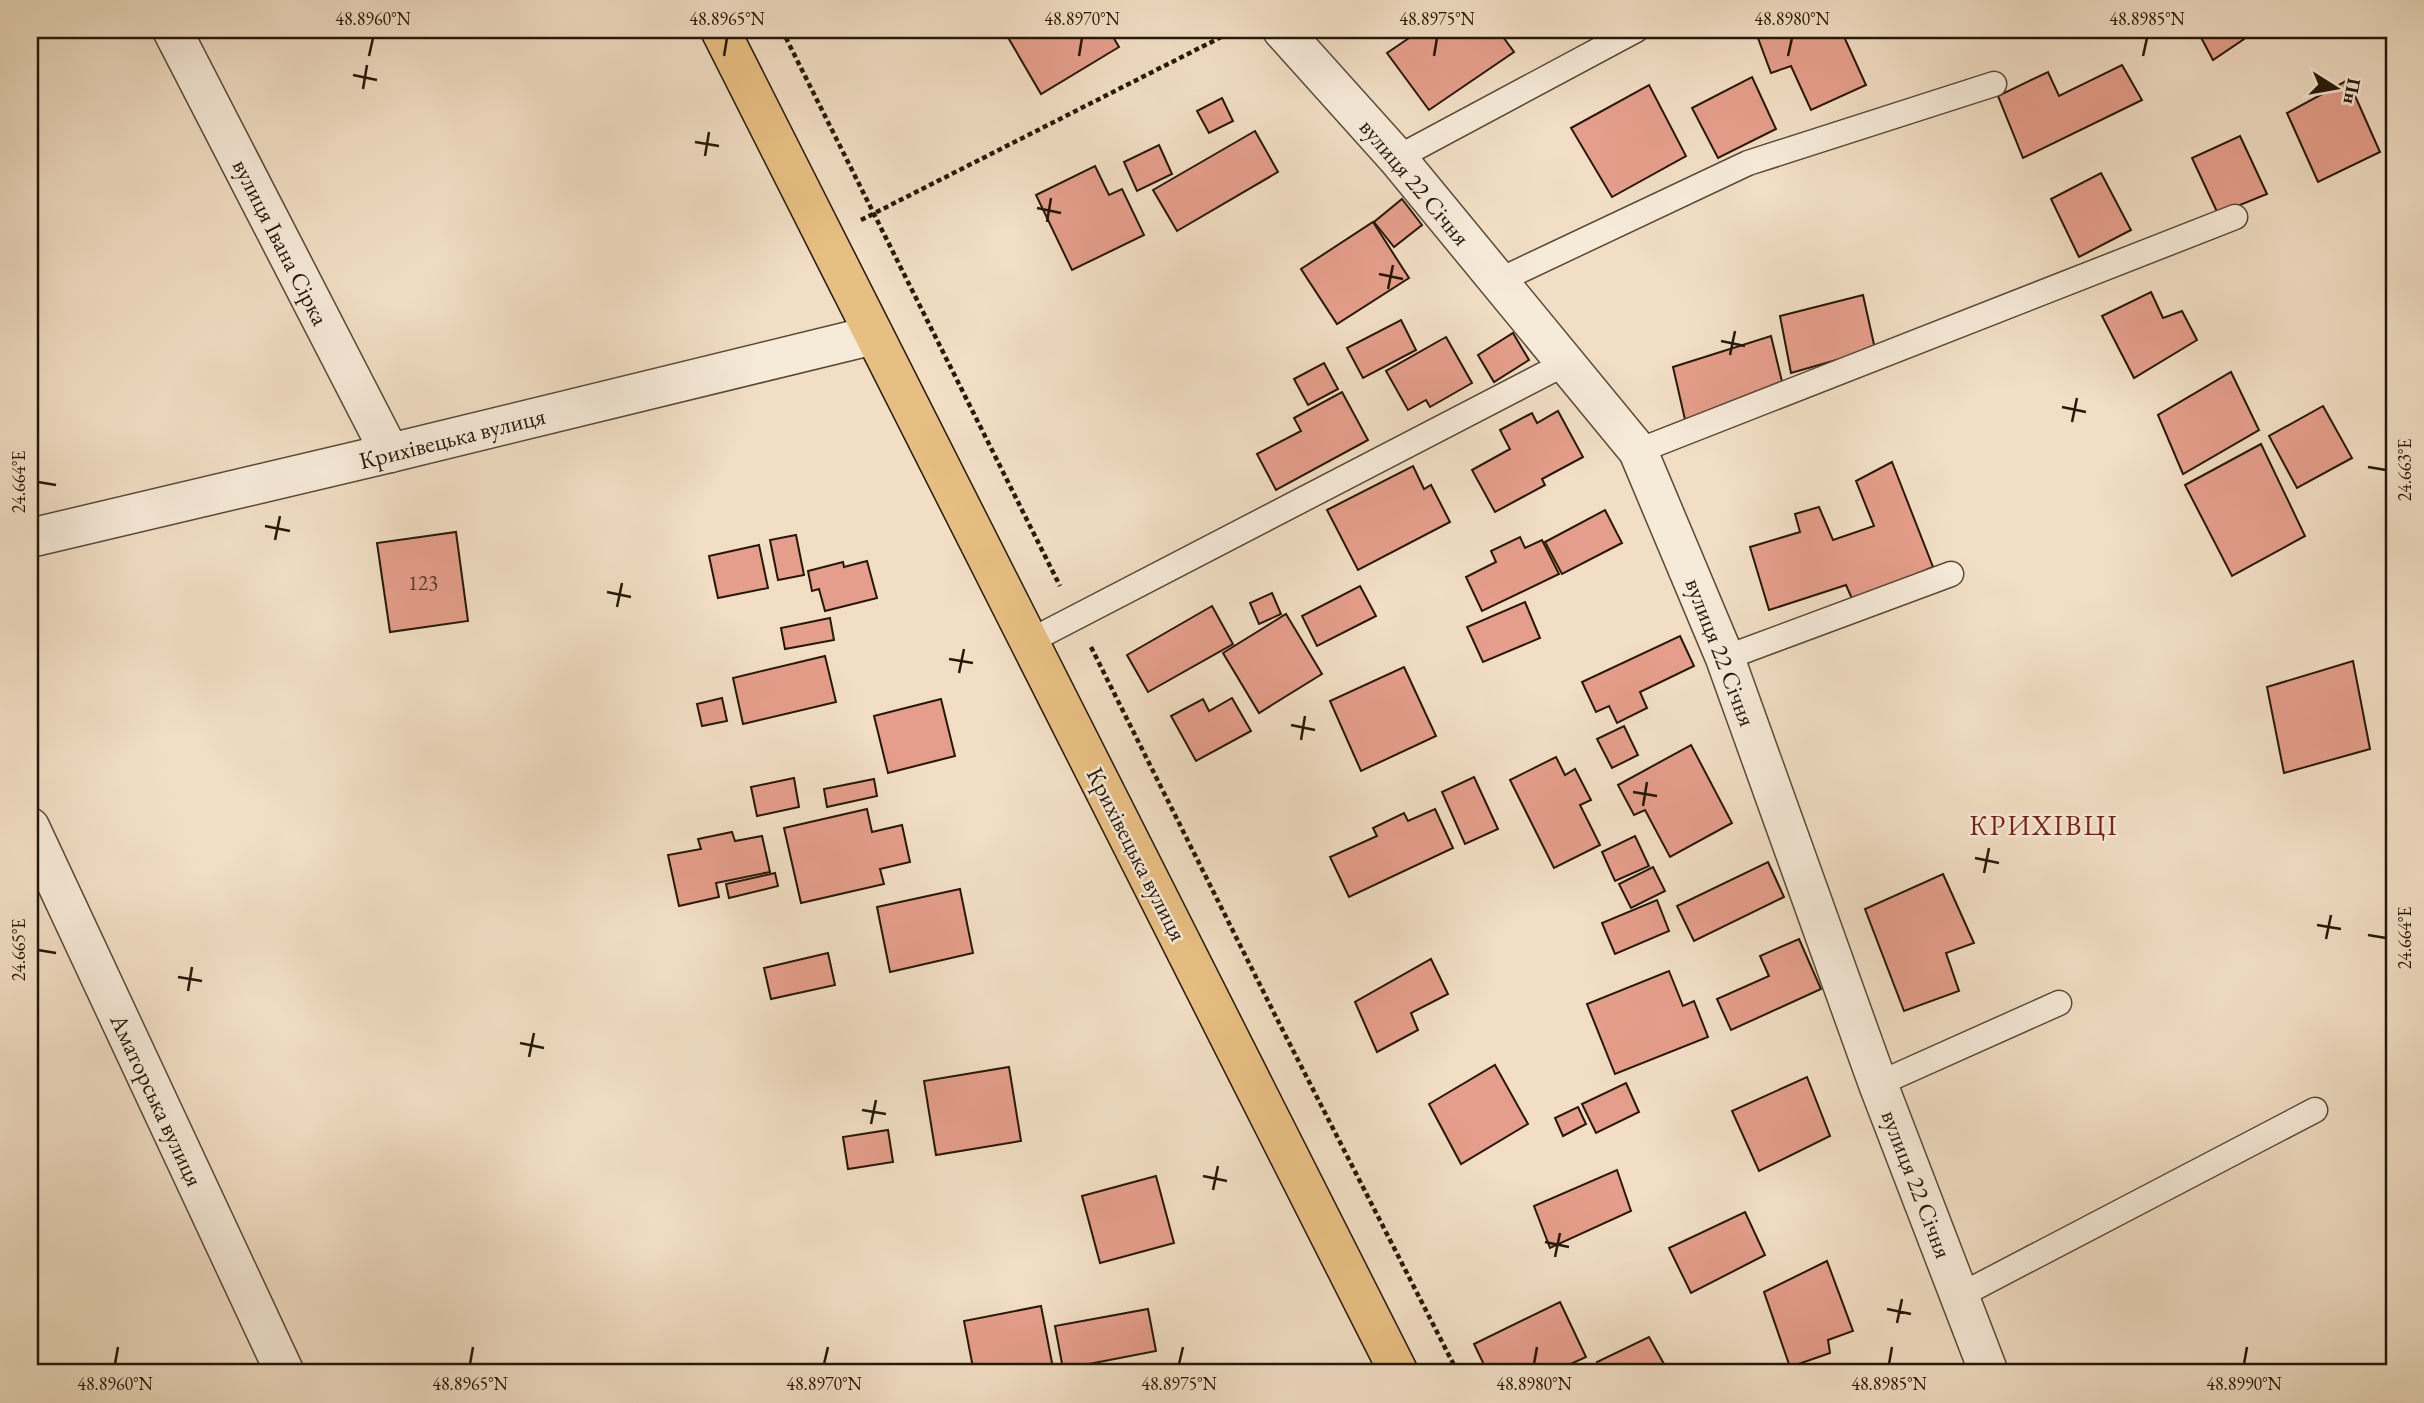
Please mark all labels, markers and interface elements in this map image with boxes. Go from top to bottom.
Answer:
text: 48.8960°N [335,7,411,30]
text: 48.8965°N [689,7,765,30]
text: 48.8970°N [1044,7,1120,30]
text: 48.8975°N [1399,7,1475,30]
text: 48.8980°N [1754,7,1830,30]
text: 48.8985°N [2109,7,2185,30]
north arrow [2302,52,2372,122]
text: Пн [2337,76,2367,106]
street label: вулиця 22 Січня [1353,112,1477,252]
street label: вулиця Івана Сірка [226,154,336,331]
street label: Крихівецька вулиця [356,400,549,476]
text: 24.663°E [2393,439,2416,501]
text: 24.664°E [7,451,30,513]
house number: 123 [408,569,438,596]
street label: вулиця 22 Січня [1678,573,1764,731]
street label: Крихівецька вулиця [1080,762,1194,946]
district label: КРИХІВЦІ [1969,807,2119,843]
text: 24.664°E [2393,907,2416,969]
text: 24.665°E [7,919,30,981]
street label: Аматорська вулиця [103,1008,211,1191]
street label: вулиця 22 Січня [1874,1105,1960,1263]
text: 48.8960°N [77,1372,153,1395]
text: 48.8965°N [432,1372,508,1395]
text: 48.8970°N [786,1372,862,1395]
text: 48.8975°N [1141,1372,1217,1395]
text: 48.8980°N [1496,1372,1572,1395]
text: 48.8985°N [1851,1372,1927,1395]
text: 48.8990°N [2206,1372,2282,1395]

